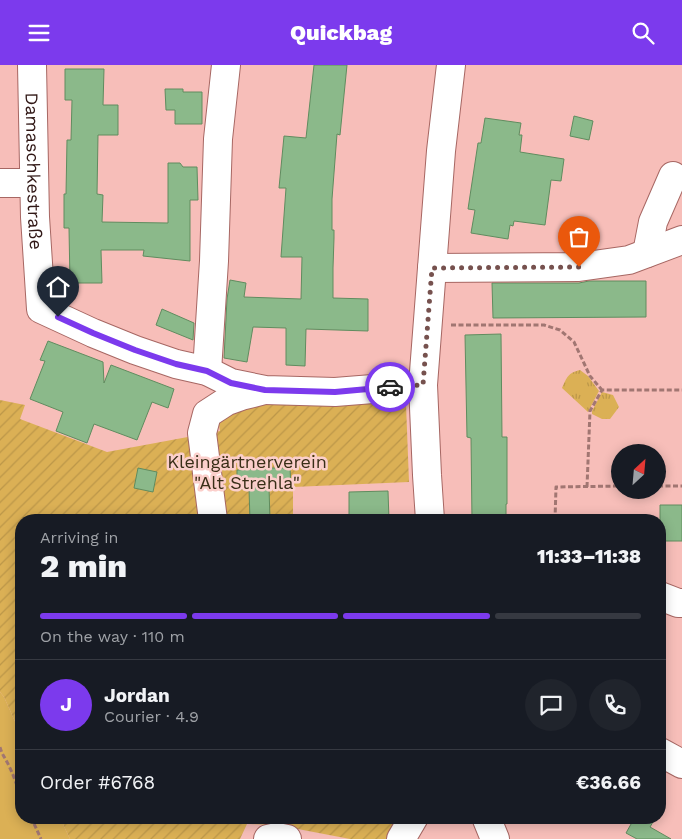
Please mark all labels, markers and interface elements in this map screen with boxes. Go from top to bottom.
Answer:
icon: menu [25,19,53,47]
icon: search [629,19,657,47]
text: Quickbag [290,20,392,45]
street label: Damaschkestraße [22,92,48,250]
pin [558,216,600,267]
icon: bag [565,223,593,251]
pin [37,266,79,317]
icon: home [44,273,72,301]
courier [365,362,415,412]
icon: car [376,373,404,401]
north arrow [611,444,666,499]
map controls [611,444,666,499]
park label: Kleingärtnerverein "Alt Strehla" [167,451,327,493]
text: Arriving in [40,528,118,547]
text: 11:33–11:38 [537,545,641,568]
text: 2 min [40,547,127,585]
text: On the way · 110 m [40,627,185,646]
button: chat [525,679,577,731]
button: phone [589,679,641,731]
text: Jordan [104,684,170,707]
text: J [60,693,72,716]
text: Courier · 4.9 [104,707,199,726]
text: Order #6768 [40,771,155,794]
text: €36.66 [576,771,641,794]

